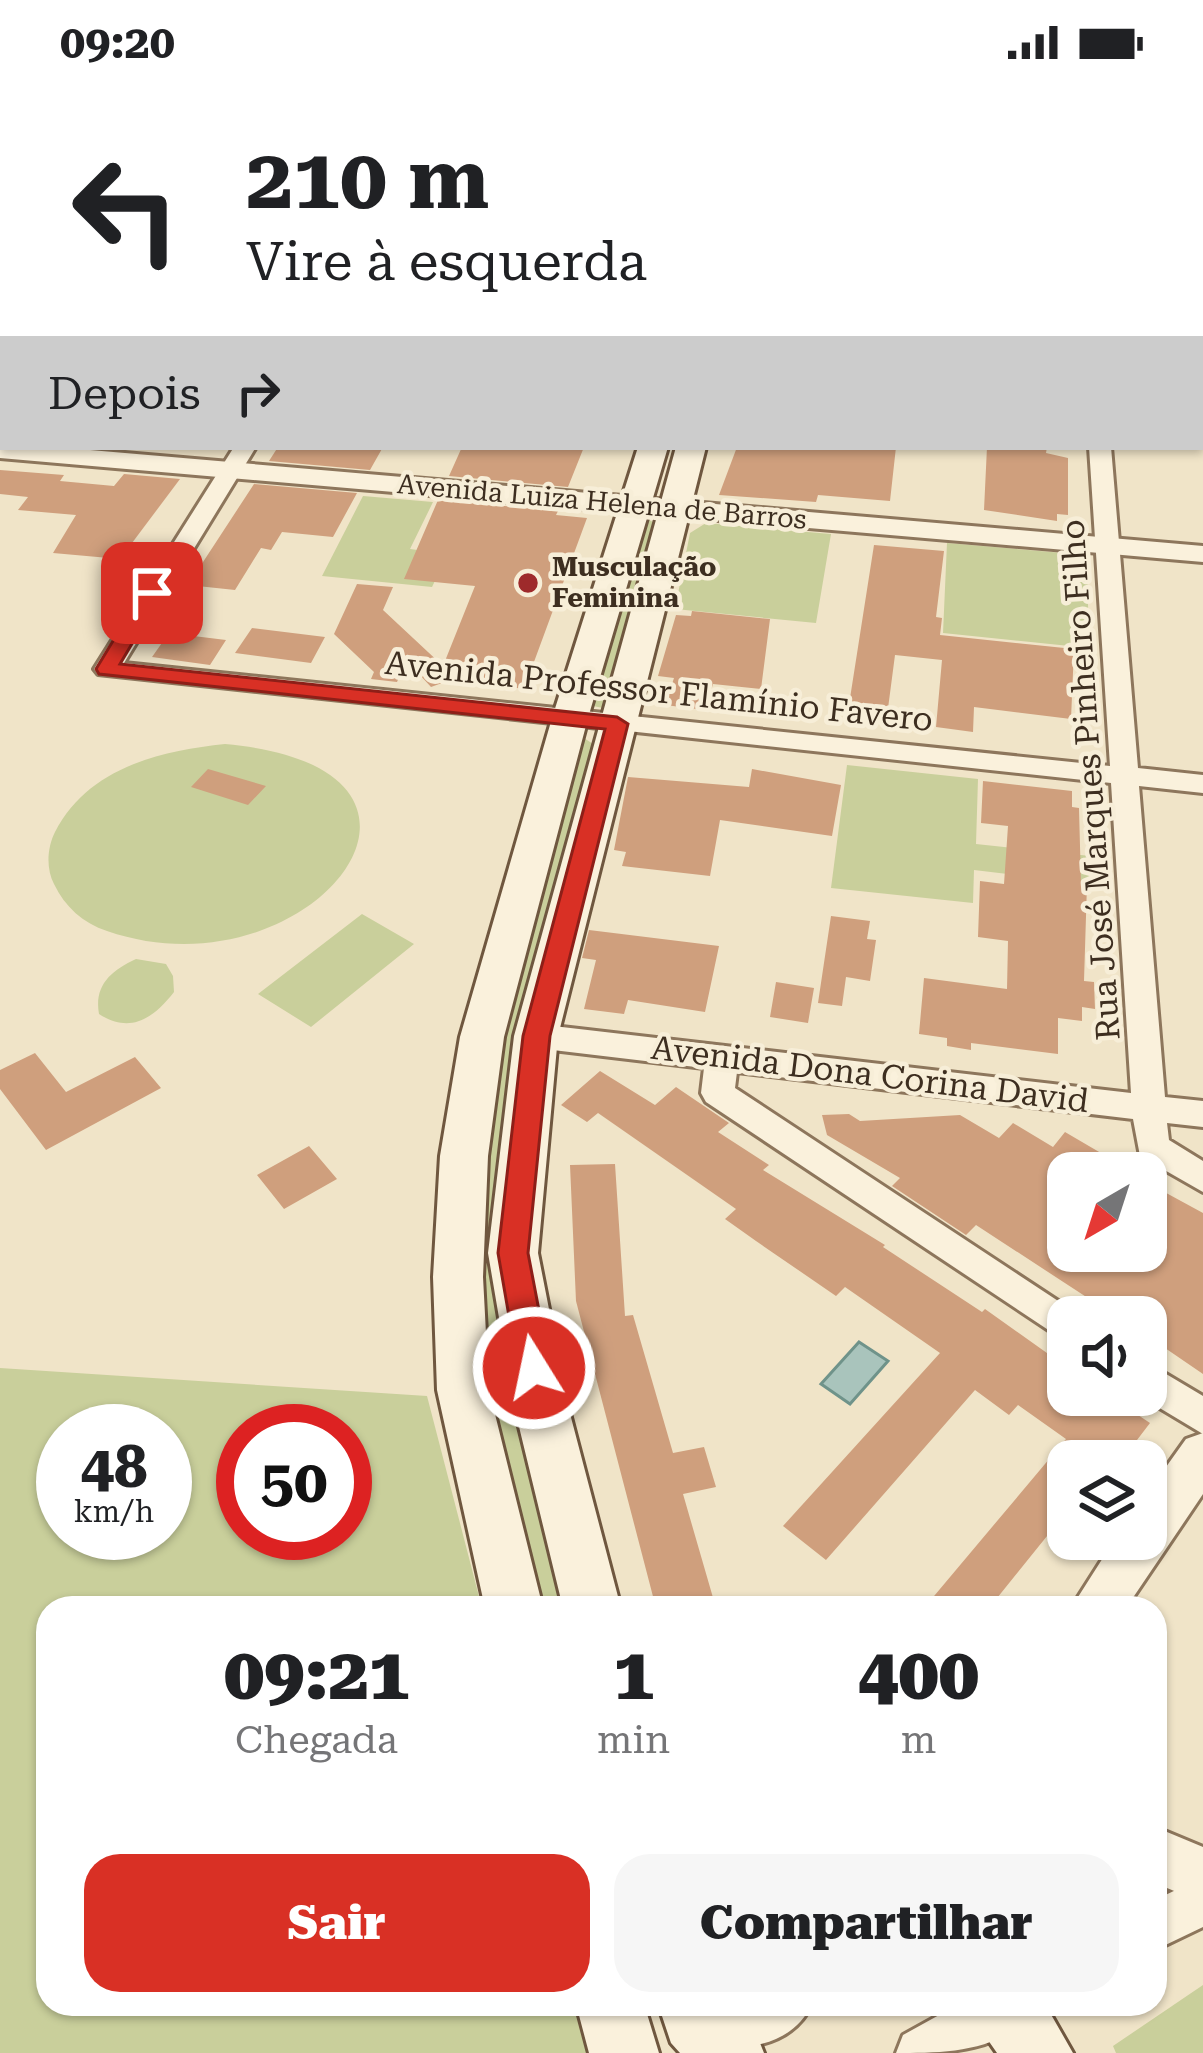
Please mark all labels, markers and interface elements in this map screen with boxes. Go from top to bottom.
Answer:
text: 09:20 [60,16,175,69]
text: 210 m [246,130,489,228]
icon: left [48,132,204,288]
text: Vire à esquerda [246,230,647,293]
icon: right [225,360,291,426]
text: Depois [48,367,201,420]
street label: Avenida Luiza Helena de Barros [396,468,808,536]
street label: Rua José Marques Pinheiro Filho [1052,518,1128,1042]
pin [101,542,203,644]
place label: Musculação Feminina [552,551,716,614]
icon: arrive [119,560,185,626]
marker: Musculação Feminina [515,570,541,596]
street label: Avenida Professor Flamínio Favero [383,643,935,739]
street label: Avenida Dona Corina David [649,1028,1091,1120]
north arrow [1047,1152,1167,1272]
map controls [1047,1152,1167,1560]
button: sound [1047,1296,1167,1416]
position arrow [471,1305,597,1431]
speed limit sign: 50 [216,1404,372,1560]
text: 48 [80,1431,148,1502]
button: layers [1047,1440,1167,1560]
text: km/h [74,1494,154,1529]
text: 09:21 [224,1632,409,1717]
text: 1 [613,1632,654,1717]
text: 400 [858,1632,979,1717]
text: Chegada [235,1717,398,1763]
text: min [597,1717,670,1763]
text: m [901,1717,936,1763]
button: Sair [84,1854,590,1992]
button: Compartilhar [614,1854,1119,1992]

